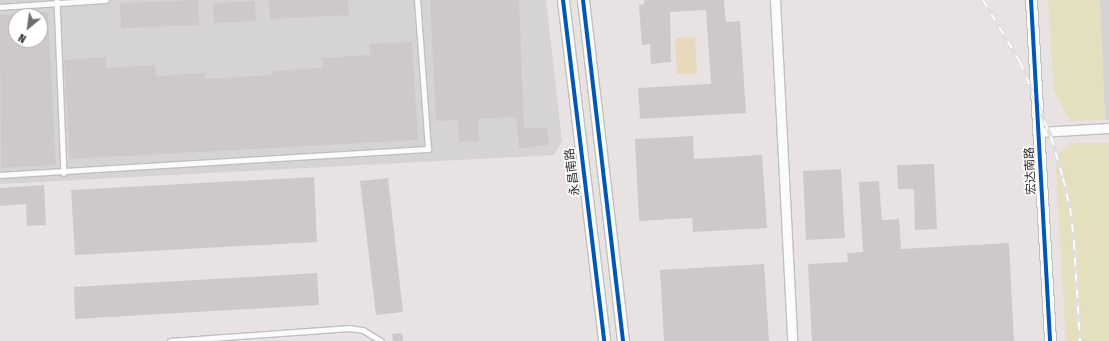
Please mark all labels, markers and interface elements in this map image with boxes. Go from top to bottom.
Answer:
north arrow [8,8,48,48]
text: N [16,31,28,45]
street label: 永昌南路 [563,147,583,197]
street label: 宏达南路 [1023,147,1039,195]

